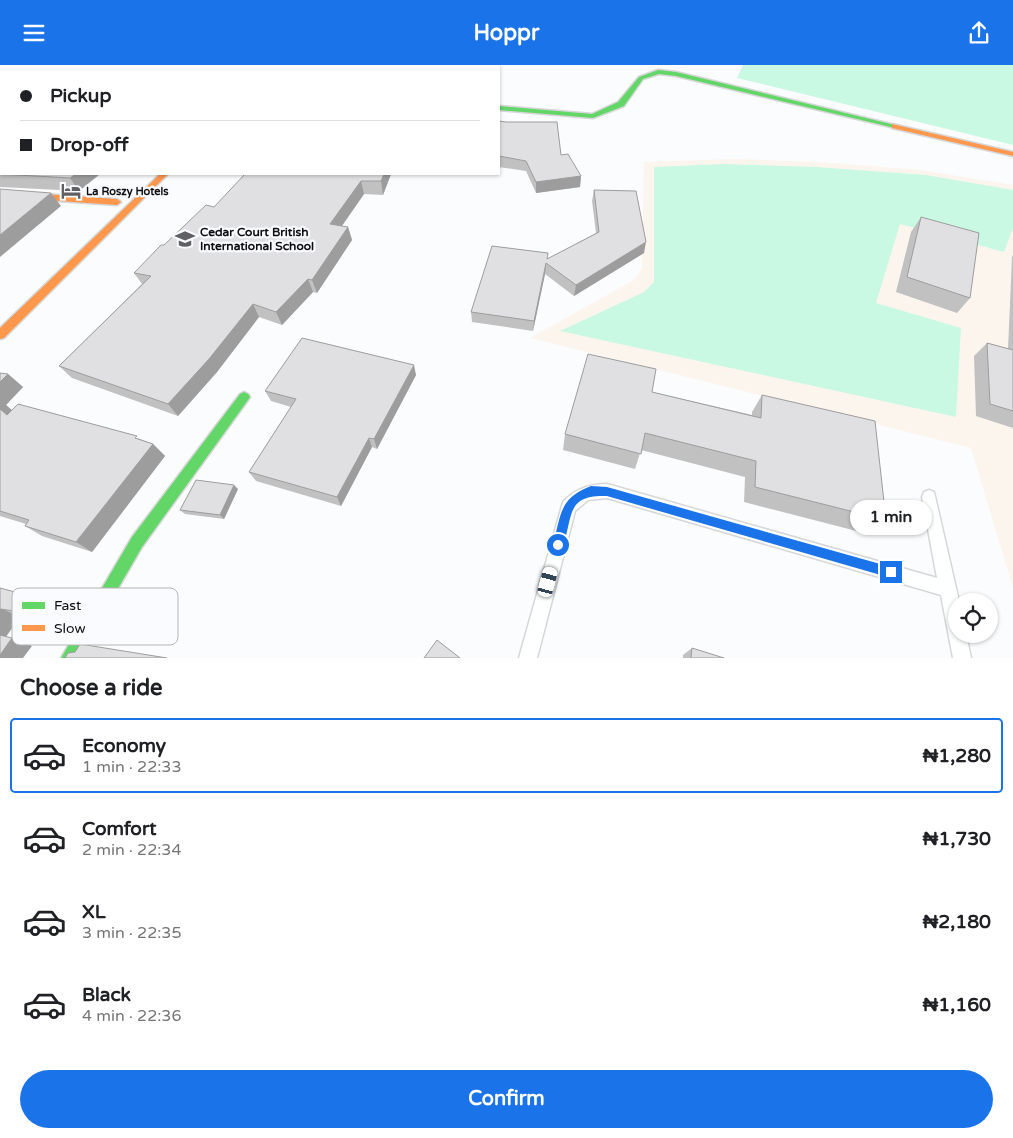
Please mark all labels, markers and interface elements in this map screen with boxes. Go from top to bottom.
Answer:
icon: menu [20,19,48,47]
icon: share [965,19,993,47]
text: Hoppr [474,20,539,46]
text: Pickup [50,85,111,107]
text: Drop-off [50,134,129,156]
hotel icon: La Roszy Hotels [60,180,82,202]
place label: La Roszy Hotels [86,185,169,199]
place label: Cedar Court British International School [200,225,314,253]
school or university icon: Cedar Court British International School [174,228,196,250]
callout: 1 min [850,499,932,535]
text: 1 min [870,507,912,527]
route start [547,534,569,556]
route end [880,561,902,583]
car [536,566,559,598]
legend [12,588,178,645]
map controls [948,593,998,643]
button: locate [948,593,998,643]
text: Fast [54,597,82,614]
text: Slow [54,620,86,637]
text: Choose a ride [20,675,163,701]
icon: car [22,733,67,778]
text: Economy [82,735,166,757]
text: ₦1,280 [922,745,991,767]
text: 1 min · 22:33 [82,757,181,777]
icon: car [22,816,67,861]
text: Comfort [82,818,156,840]
text: ₦1,730 [923,828,991,850]
text: 2 min · 22:34 [82,840,181,860]
icon: car [22,899,67,944]
text: XL [82,901,106,923]
text: ₦2,180 [922,911,991,933]
text: 3 min · 22:35 [82,923,181,943]
icon: car [22,982,67,1027]
text: Black [82,984,131,1006]
text: ₦1,160 [922,994,991,1016]
text: 4 min · 22:36 [82,1006,181,1026]
button: Confirm [20,1070,993,1128]

